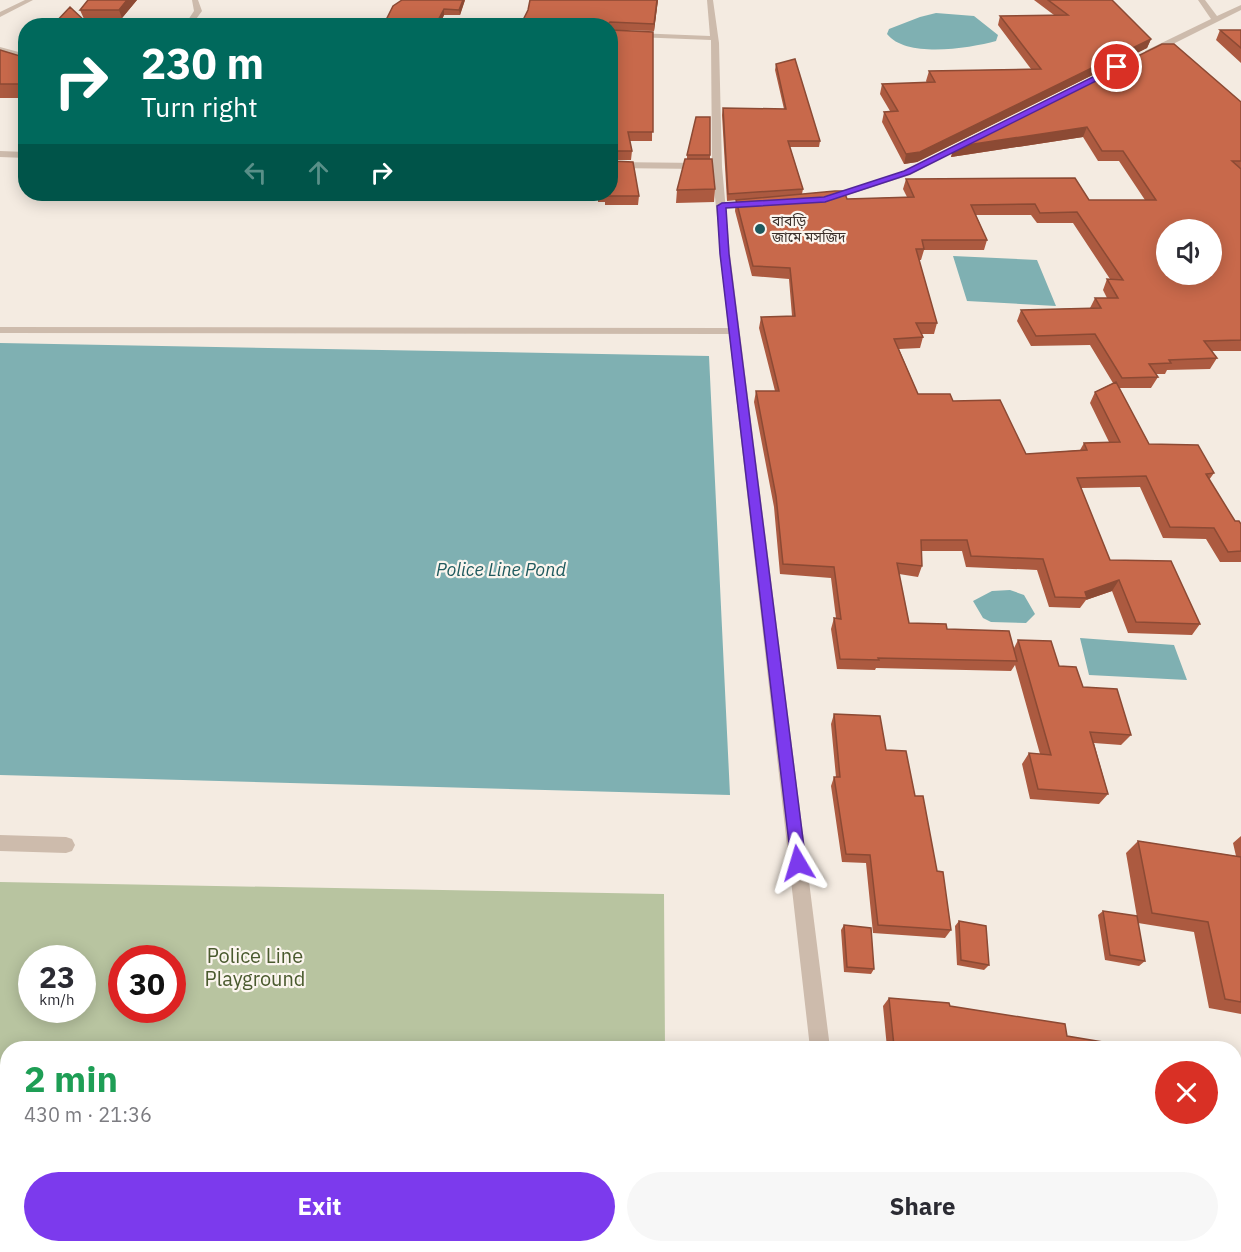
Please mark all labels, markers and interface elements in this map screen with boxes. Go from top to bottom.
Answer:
text: 230 m [141,36,264,91]
pin [1091,41,1142,92]
icon: right [42,42,120,120]
icon: arrive [1100,50,1133,83]
text: Turn right [141,89,258,124]
icon: left [239,156,272,189]
icon: ahead [302,156,335,189]
icon: right [365,156,398,189]
place label: বাবড়ি জামে মসজিদ [771,212,846,246]
map controls [1156,219,1222,285]
button: sound [1156,219,1222,285]
marker: বাবড়ি জামে মসজিদ [753,222,767,236]
water label: Police Line Pond [436,558,566,581]
position arrow [766,831,830,895]
park label: Police Line Playground [205,942,305,992]
speed limit sign: 30 [108,945,186,1023]
text: 23 [39,957,75,996]
text: km/h [39,990,75,1009]
text: 2 min [24,1055,118,1102]
button: close [1155,1061,1218,1124]
text: 430 m · 21:36 [24,1101,152,1128]
button: Exit [24,1172,615,1241]
button: Share [627,1172,1218,1241]

